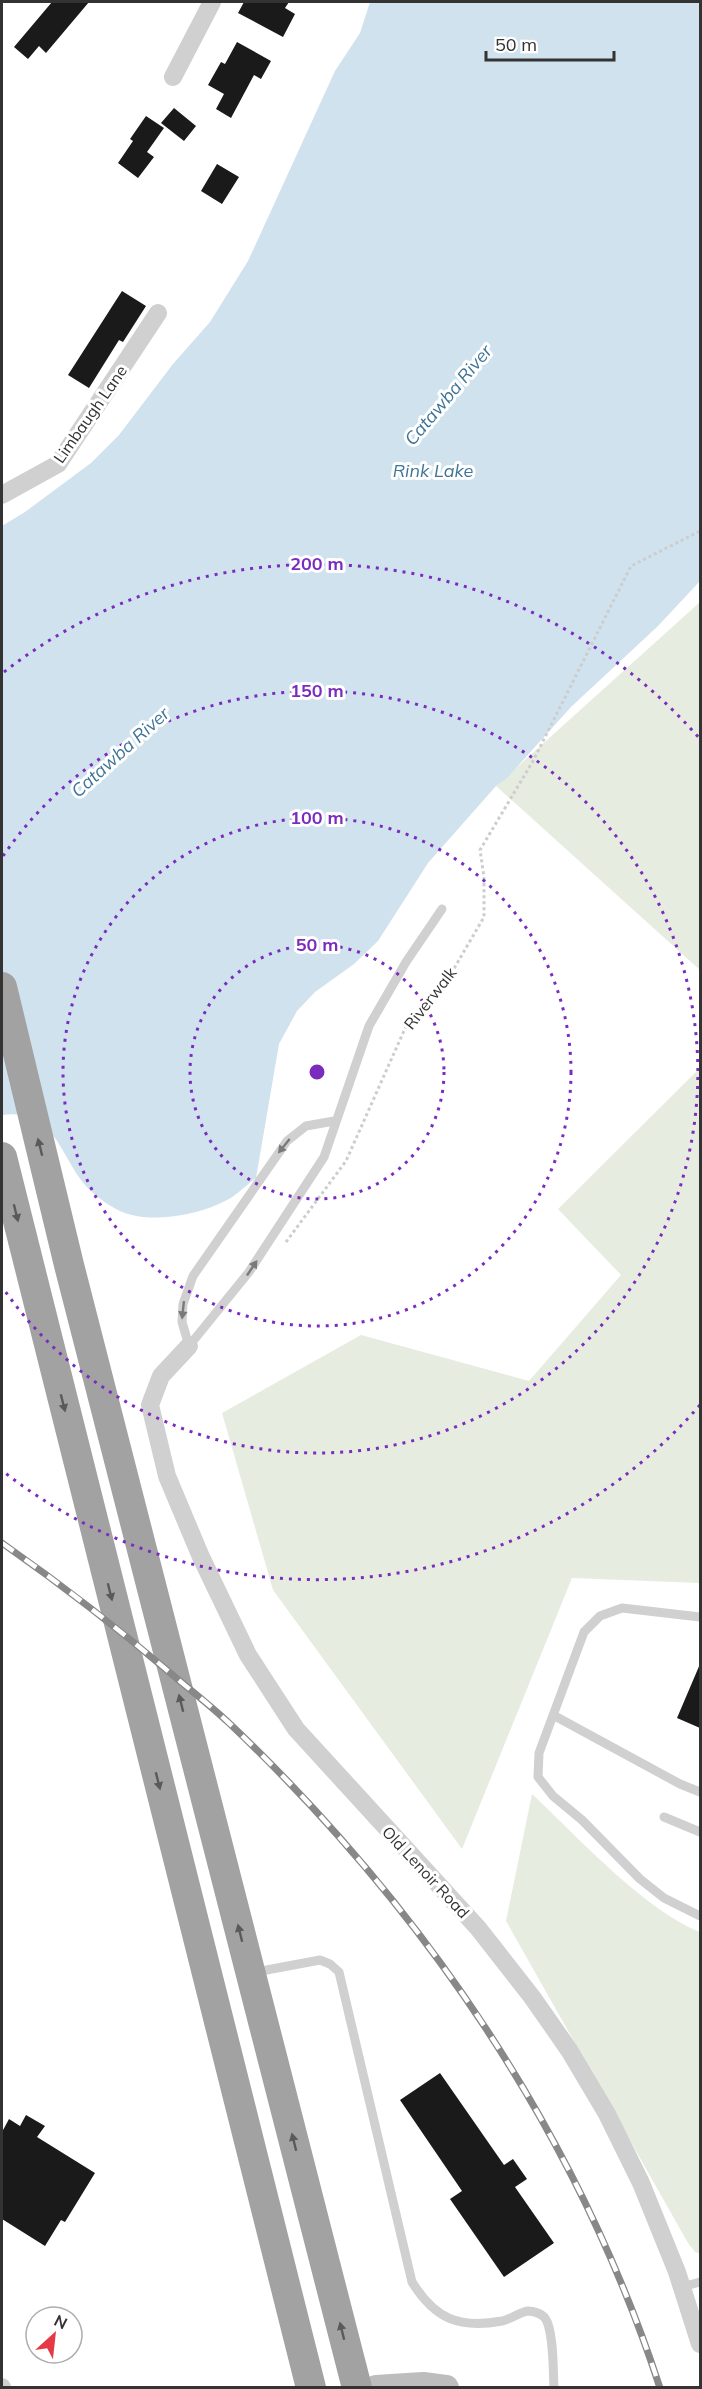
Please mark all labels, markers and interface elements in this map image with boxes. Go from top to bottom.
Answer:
scale bar [486,24,614,62]
text: 50 m [495,33,537,56]
water label: Catawba River [399,339,498,450]
street label: Limbaugh Lane [49,361,131,467]
water label: Rink Lake [393,459,474,482]
text: 200 m [290,552,344,575]
text: 150 m [290,679,344,702]
water label: Catawba River [66,701,175,802]
text: 100 m [290,806,344,829]
text: 50 m [296,933,338,956]
street label: Riverwalk [399,962,461,1033]
centre of rings [307,1062,327,1082]
one-way arrow [35,1138,45,1156]
one-way arrow [278,1138,291,1154]
one-way arrow [11,1204,21,1223]
one-way arrow [246,1260,257,1276]
one-way arrow [179,1301,188,1320]
one-way arrow [59,1393,69,1412]
one-way arrow [106,1583,116,1601]
one-way arrow [176,1694,186,1712]
one-way arrow [154,1772,163,1790]
street label: Old Lenoir Road [378,1822,474,1922]
one-way arrow [235,1924,245,1942]
one-way arrow [288,2133,298,2151]
north arrow [24,2305,84,2365]
text: N [51,2310,71,2333]
one-way arrow [337,2322,347,2340]

